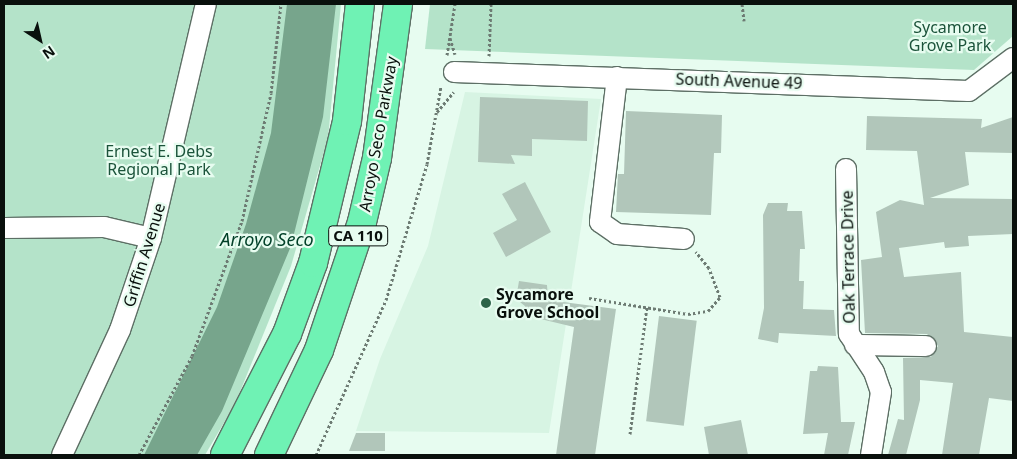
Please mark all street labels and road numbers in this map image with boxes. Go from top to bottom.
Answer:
street label: Arroyo Seco Parkway [355,55,401,213]
street label: South Avenue 49 [675,69,803,93]
street label: Oak Terrace Drive [837,190,859,324]
street label: Griffin Avenue [119,201,169,309]
road number: CA 110 [328,224,388,248]

